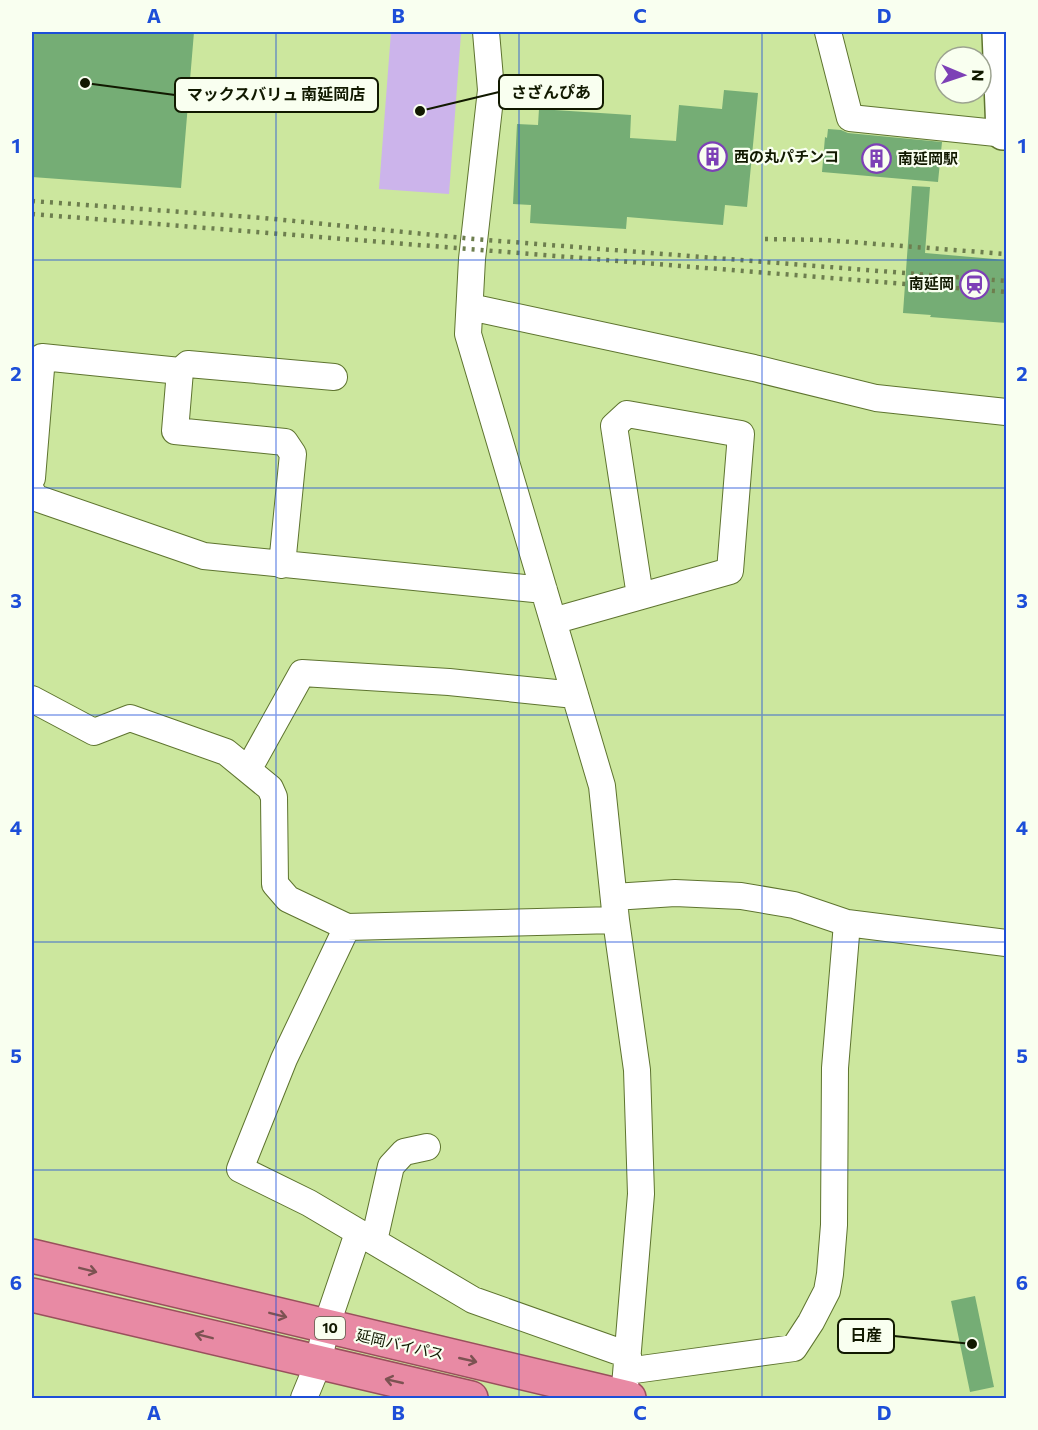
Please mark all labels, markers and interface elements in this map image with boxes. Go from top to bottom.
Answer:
text: A [147,3,161,27]
text: B [391,3,405,27]
text: C [633,3,647,27]
text: D [877,3,891,27]
north arrow [933,45,993,105]
text: N [969,69,988,82]
callout: さざんぴあ [499,75,603,109]
callout: マックスバリュ 南延岡店 [175,78,378,112]
text: さざんぴあ [511,82,591,101]
text: マックスバリュ 南延岡店 [187,84,365,103]
text: 1 [11,133,21,157]
text: 1 [1017,133,1027,157]
building icon: 西の丸パチンコ [697,141,729,173]
building icon: 南延岡駅 [861,143,893,175]
place label: 西の丸パチンコ [734,147,839,165]
place label: 南延岡駅 [898,149,958,167]
station icon: 南延岡 [959,268,991,300]
place label: 南延岡 [909,274,954,292]
text: 2 [10,361,22,385]
text: 2 [1016,361,1028,385]
text: 3 [10,588,22,612]
text: 3 [1016,588,1028,612]
text: 4 [10,815,22,839]
text: 4 [1016,815,1028,839]
text: 5 [10,1043,22,1067]
text: 5 [1016,1043,1028,1067]
one-way arrow [79,1264,98,1276]
text: 6 [10,1270,22,1294]
text: 6 [1016,1270,1028,1294]
one-way arrow [268,1310,287,1322]
road number: 10 [315,1317,345,1339]
callout: 日産 [838,1319,894,1353]
street label: 延岡バイパス [354,1325,446,1363]
text: 日産 [850,1325,882,1344]
one-way arrow [195,1330,214,1342]
one-way arrow [458,1355,477,1367]
one-way arrow [384,1375,404,1386]
text: A [147,1400,161,1424]
text: B [391,1400,405,1424]
text: C [633,1400,647,1424]
text: D [877,1400,891,1424]

